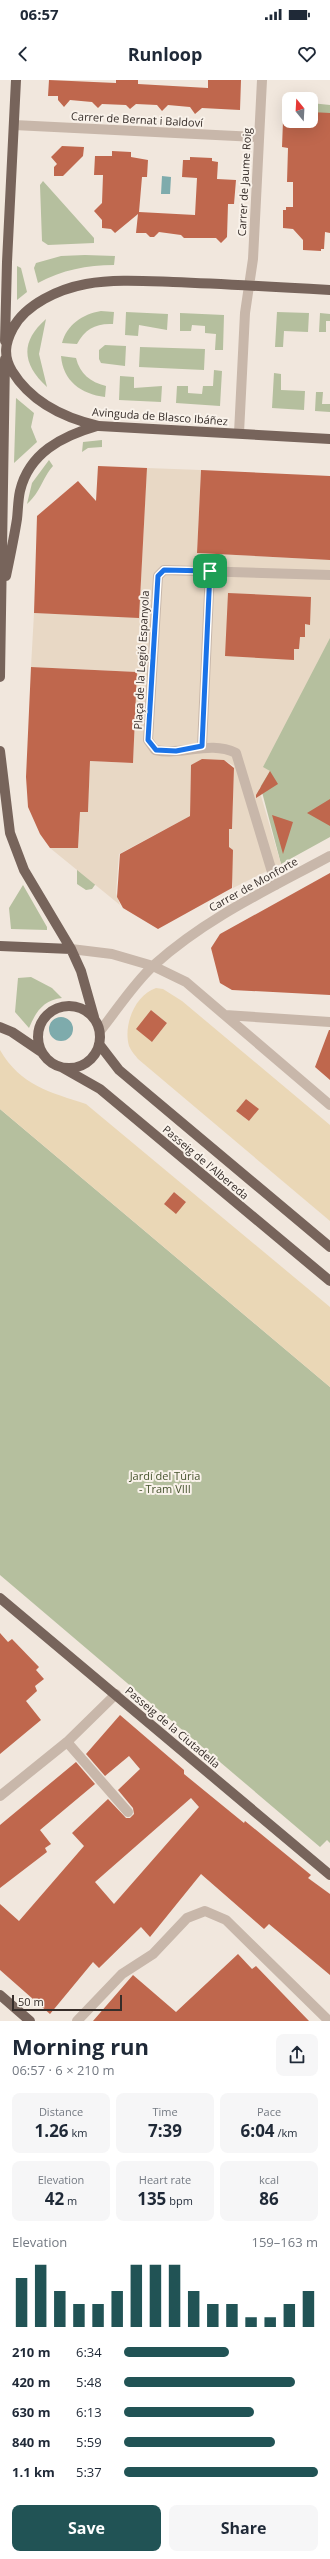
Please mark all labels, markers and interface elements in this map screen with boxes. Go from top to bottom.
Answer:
text: 06:57 [20,4,59,24]
text: Runloop [128,42,202,66]
icon: back [12,43,34,65]
icon: heart [296,43,318,65]
north arrow [282,92,318,128]
map controls [282,92,318,128]
street label: Carrer de Bernat i Baldoví [71,108,204,130]
street label: Carrer de Jaume Roig [234,127,254,237]
street label: Avinguda de Blasco Ibáñez [92,404,228,428]
pin [193,554,227,588]
icon: arrive [199,560,221,582]
street label: Plaça de la Legió Espanyola [130,590,152,730]
street label: Carrer de Monforte [206,853,300,915]
street label: Passeig de l'Albereda [160,1122,252,1202]
park label: Jardí del Túria - Tram VIII [129,1468,200,1496]
street label: Passeig de la Ciutadella [122,1683,224,1771]
scale bar [12,1993,122,2012]
text: 50 m [18,1994,44,2009]
text: Morning run [12,2031,149,2061]
button: share [276,2034,318,2076]
text: 06:57 · 6 × 210 m [12,2061,115,2079]
text: Distance [39,2104,83,2119]
text: Time [152,2104,178,2119]
text: Pace [257,2104,281,2119]
text: 1.26 [35,2119,69,2142]
text: 7:39 [148,2119,182,2142]
text: 6:04 [241,2119,275,2142]
text: km [69,2125,87,2140]
text: /km [275,2125,297,2140]
text: Elevation [38,2172,84,2187]
text: Heart rate [139,2172,191,2187]
text: kcal [259,2172,279,2187]
text: 42 [45,2187,64,2210]
text: 135 [137,2187,166,2210]
text: 86 [259,2187,279,2210]
text: m [64,2193,77,2208]
text: bpm [166,2193,193,2208]
text: Elevation [12,2233,67,2251]
text: 159–163 m [251,2233,318,2251]
text: 210 m [12,2343,50,2361]
text: 6:34 [76,2343,102,2361]
text: 420 m [12,2373,50,2391]
text: 5:48 [76,2373,102,2391]
text: 630 m [12,2403,50,2421]
text: 6:13 [76,2403,102,2421]
text: 840 m [12,2433,50,2451]
text: 5:59 [76,2433,102,2451]
text: 1.1 km [12,2463,55,2481]
text: 5:37 [76,2463,102,2481]
button: Save [12,2505,161,2551]
button: Share [169,2505,318,2551]

